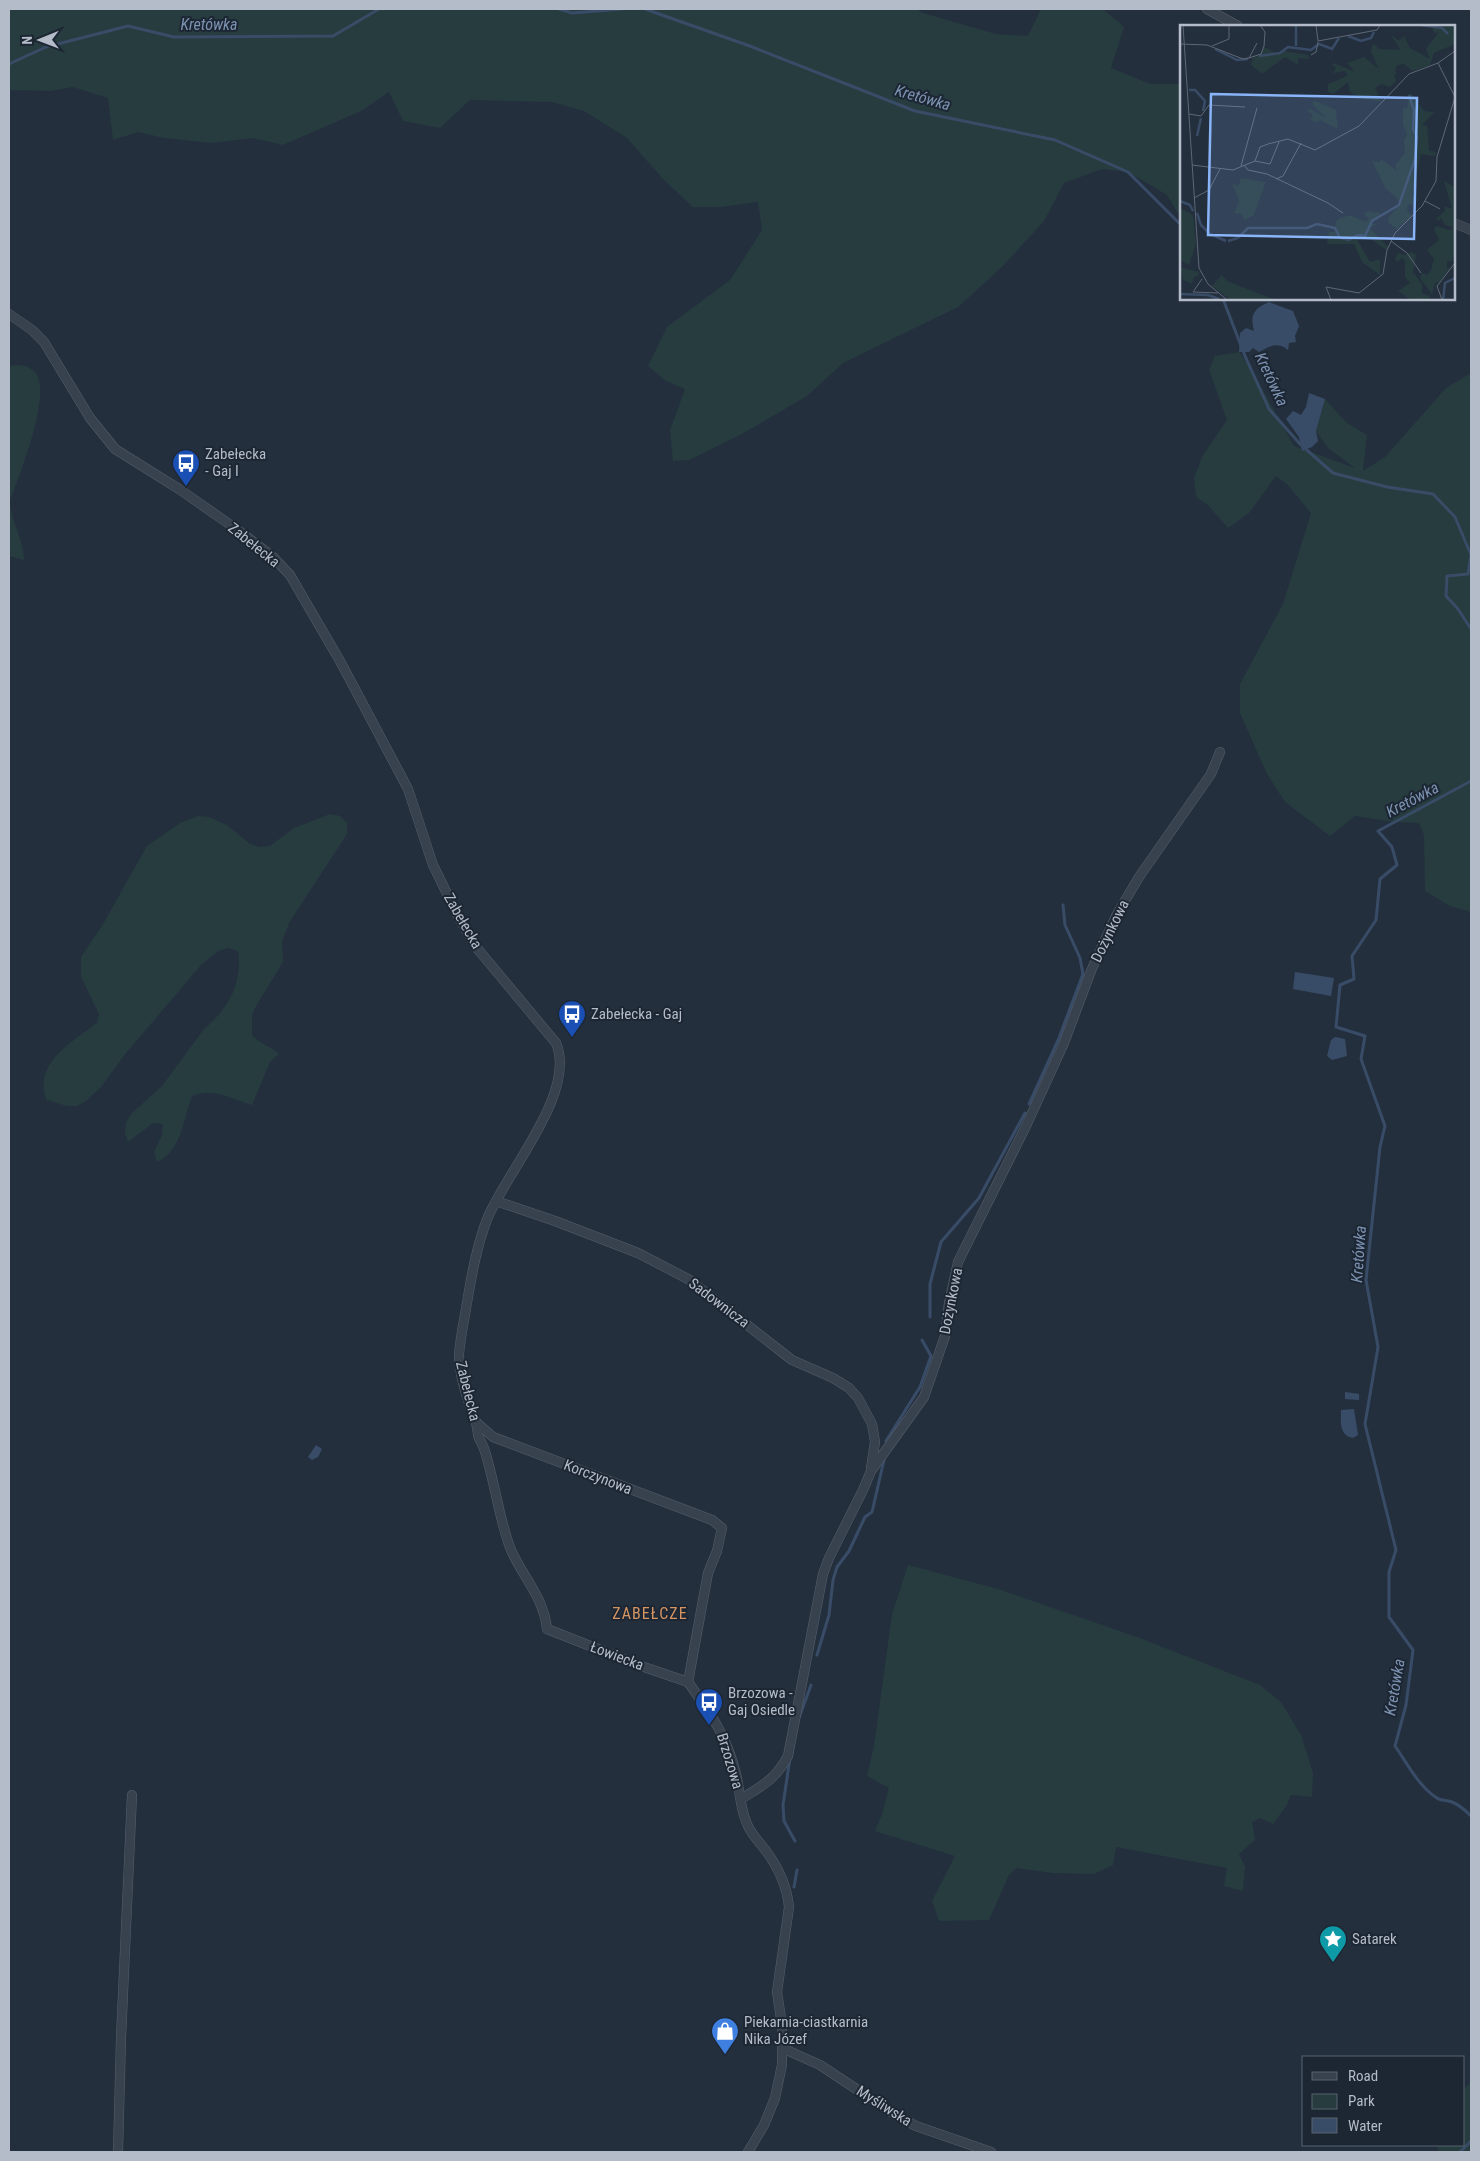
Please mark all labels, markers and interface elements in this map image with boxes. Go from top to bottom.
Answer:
north arrow [15,15,65,65]
water label: Kretówka [180,15,238,34]
inset map [1180,25,1455,300]
text: N [19,36,35,45]
water label: Kretówka [893,80,953,114]
water label: Kretówka [1251,349,1292,409]
place label: Zabełecka - Gaj I [205,445,266,480]
bus stop icon: Zabełecka - Gaj I [171,448,201,487]
street label: Zabełecka [225,519,283,571]
water label: Kretówka [1383,778,1442,821]
street label: Zabełecka [440,890,486,952]
street label: Dożynkowa [1087,897,1133,965]
bus stop icon: Zabełecka - Gaj [557,999,587,1038]
place label: Zabełecka - Gaj [591,1005,682,1023]
water label: Kretówka [1347,1225,1370,1283]
street label: Dożynkowa [936,1266,966,1336]
street label: Sadownicza [685,1274,753,1332]
street label: Zabełecka [452,1359,484,1423]
street label: Korczynowa [561,1456,635,1498]
district label: ZABEŁCZE [612,1604,688,1623]
street label: Łowiecka [588,1638,646,1674]
water label: Kretówka [1380,1657,1409,1717]
place label: Brzozowa - Gaj Osiedle [728,1684,795,1719]
bus stop icon: Brzozowa - Gaj Osiedle [694,1687,724,1726]
street label: Brzozowa [713,1731,747,1791]
place icon: Satarek [1318,1924,1348,1963]
place label: Satarek [1352,1930,1397,1948]
place label: Piekarnia-ciastkarnia Nika Józef [744,2013,868,2048]
shop icon: Piekarnia-ciastkarnia Nika Józef [710,2016,740,2055]
legend [1302,2056,1465,2146]
text: Road [1348,2067,1378,2085]
street label: Myśliwska [853,2082,915,2130]
text: Park [1348,2092,1375,2110]
text: Water [1348,2117,1383,2135]

